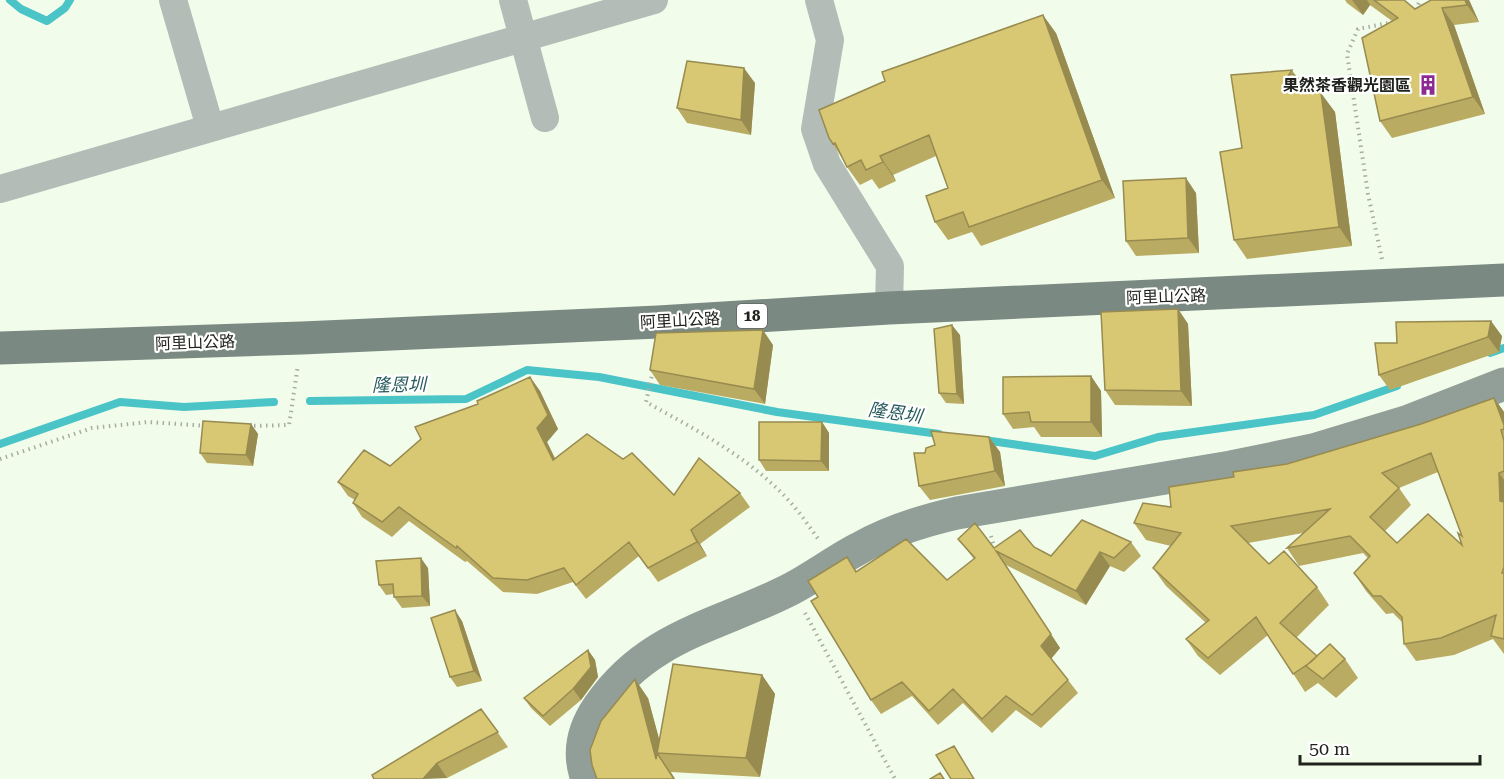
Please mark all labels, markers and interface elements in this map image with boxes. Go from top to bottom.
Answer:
building icon: 果然茶香觀光園區 [1416,73,1440,97]
place label: 果然茶香觀光園區 [1283,76,1411,95]
street label: 阿里山公路 [1126,286,1206,307]
road number: 18 [737,304,767,328]
street label: 阿里山公路 [640,309,720,332]
street label: 阿里山公路 [155,332,235,353]
water label: 隆恩圳 [372,373,429,395]
water label: 隆恩圳 [867,398,926,427]
scale bar [1300,728,1480,766]
text: 50 m [1309,738,1350,759]

